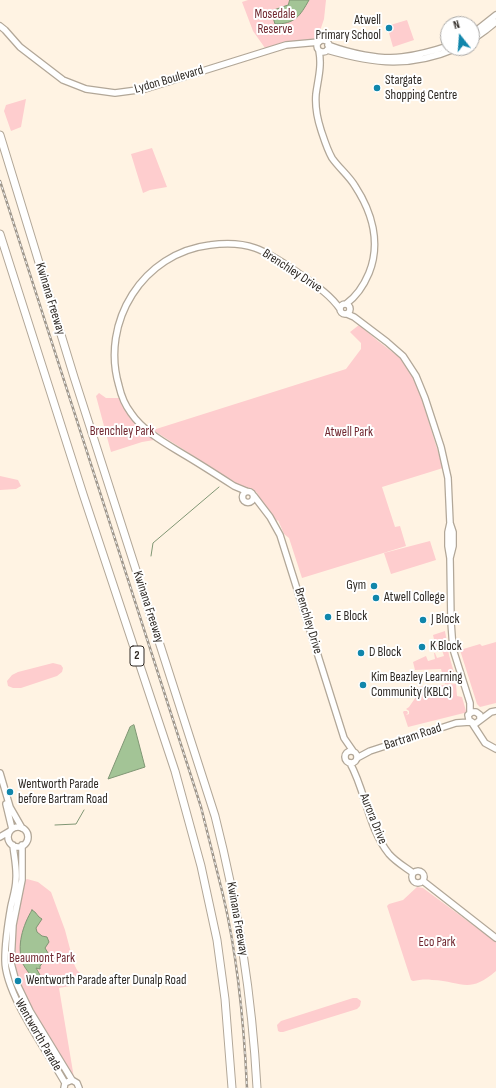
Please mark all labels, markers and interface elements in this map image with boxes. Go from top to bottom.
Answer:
park label: Mosedale Reserve [254,7,296,38]
place label: Atwell Primary School [316,13,381,44]
north arrow [440,16,480,56]
text: N [452,18,461,32]
marker: Atwell Primary School [384,23,394,33]
street label: Lydon Boulevard [133,63,205,97]
place label: Stargate Shopping Centre [385,73,457,104]
marker: Stargate Shopping Centre [372,83,382,93]
street label: Brenchley Drive [259,246,325,296]
street label: Kwinana Freeway [32,261,68,337]
park label: Brenchley Park [90,424,154,440]
park label: Atwell Park [325,425,373,441]
street label: Kwinana Freeway [129,569,167,645]
place label: Gym [346,578,366,594]
marker: Gym [369,581,379,591]
street label: Brenchley Drive [291,586,325,656]
place label: Atwell College [384,590,445,606]
marker: Atwell College [371,593,381,603]
place label: E Block [336,609,367,625]
marker: E Block [323,612,333,622]
place label: J Block [431,612,459,628]
marker: J Block [418,615,428,625]
place label: K Block [430,639,462,655]
marker: K Block [417,642,427,652]
place label: D Block [369,645,401,661]
road number: 2 [130,646,144,666]
marker: D Block [356,648,366,658]
place label: Kim Beazley Learning Community (KBLC) [371,670,462,701]
marker: Kim Beazley Learning Community (KBLC) [358,680,368,690]
street label: Bartram Road [382,720,444,754]
place label: Wentworth Parade before Bartram Road [18,777,108,808]
marker: Wentworth Parade before Bartram Road [5,787,15,797]
street label: Aurora Drive [356,791,390,847]
street label: Kwinana Freeway [223,881,251,957]
park label: Eco Park [419,935,455,951]
park label: Beaumont Park [9,951,75,967]
place label: Wentworth Parade after Dunalp Road [26,973,186,989]
marker: Wentworth Parade after Dunalp Road [13,976,23,986]
street label: Wentworth Parade [11,996,65,1074]

